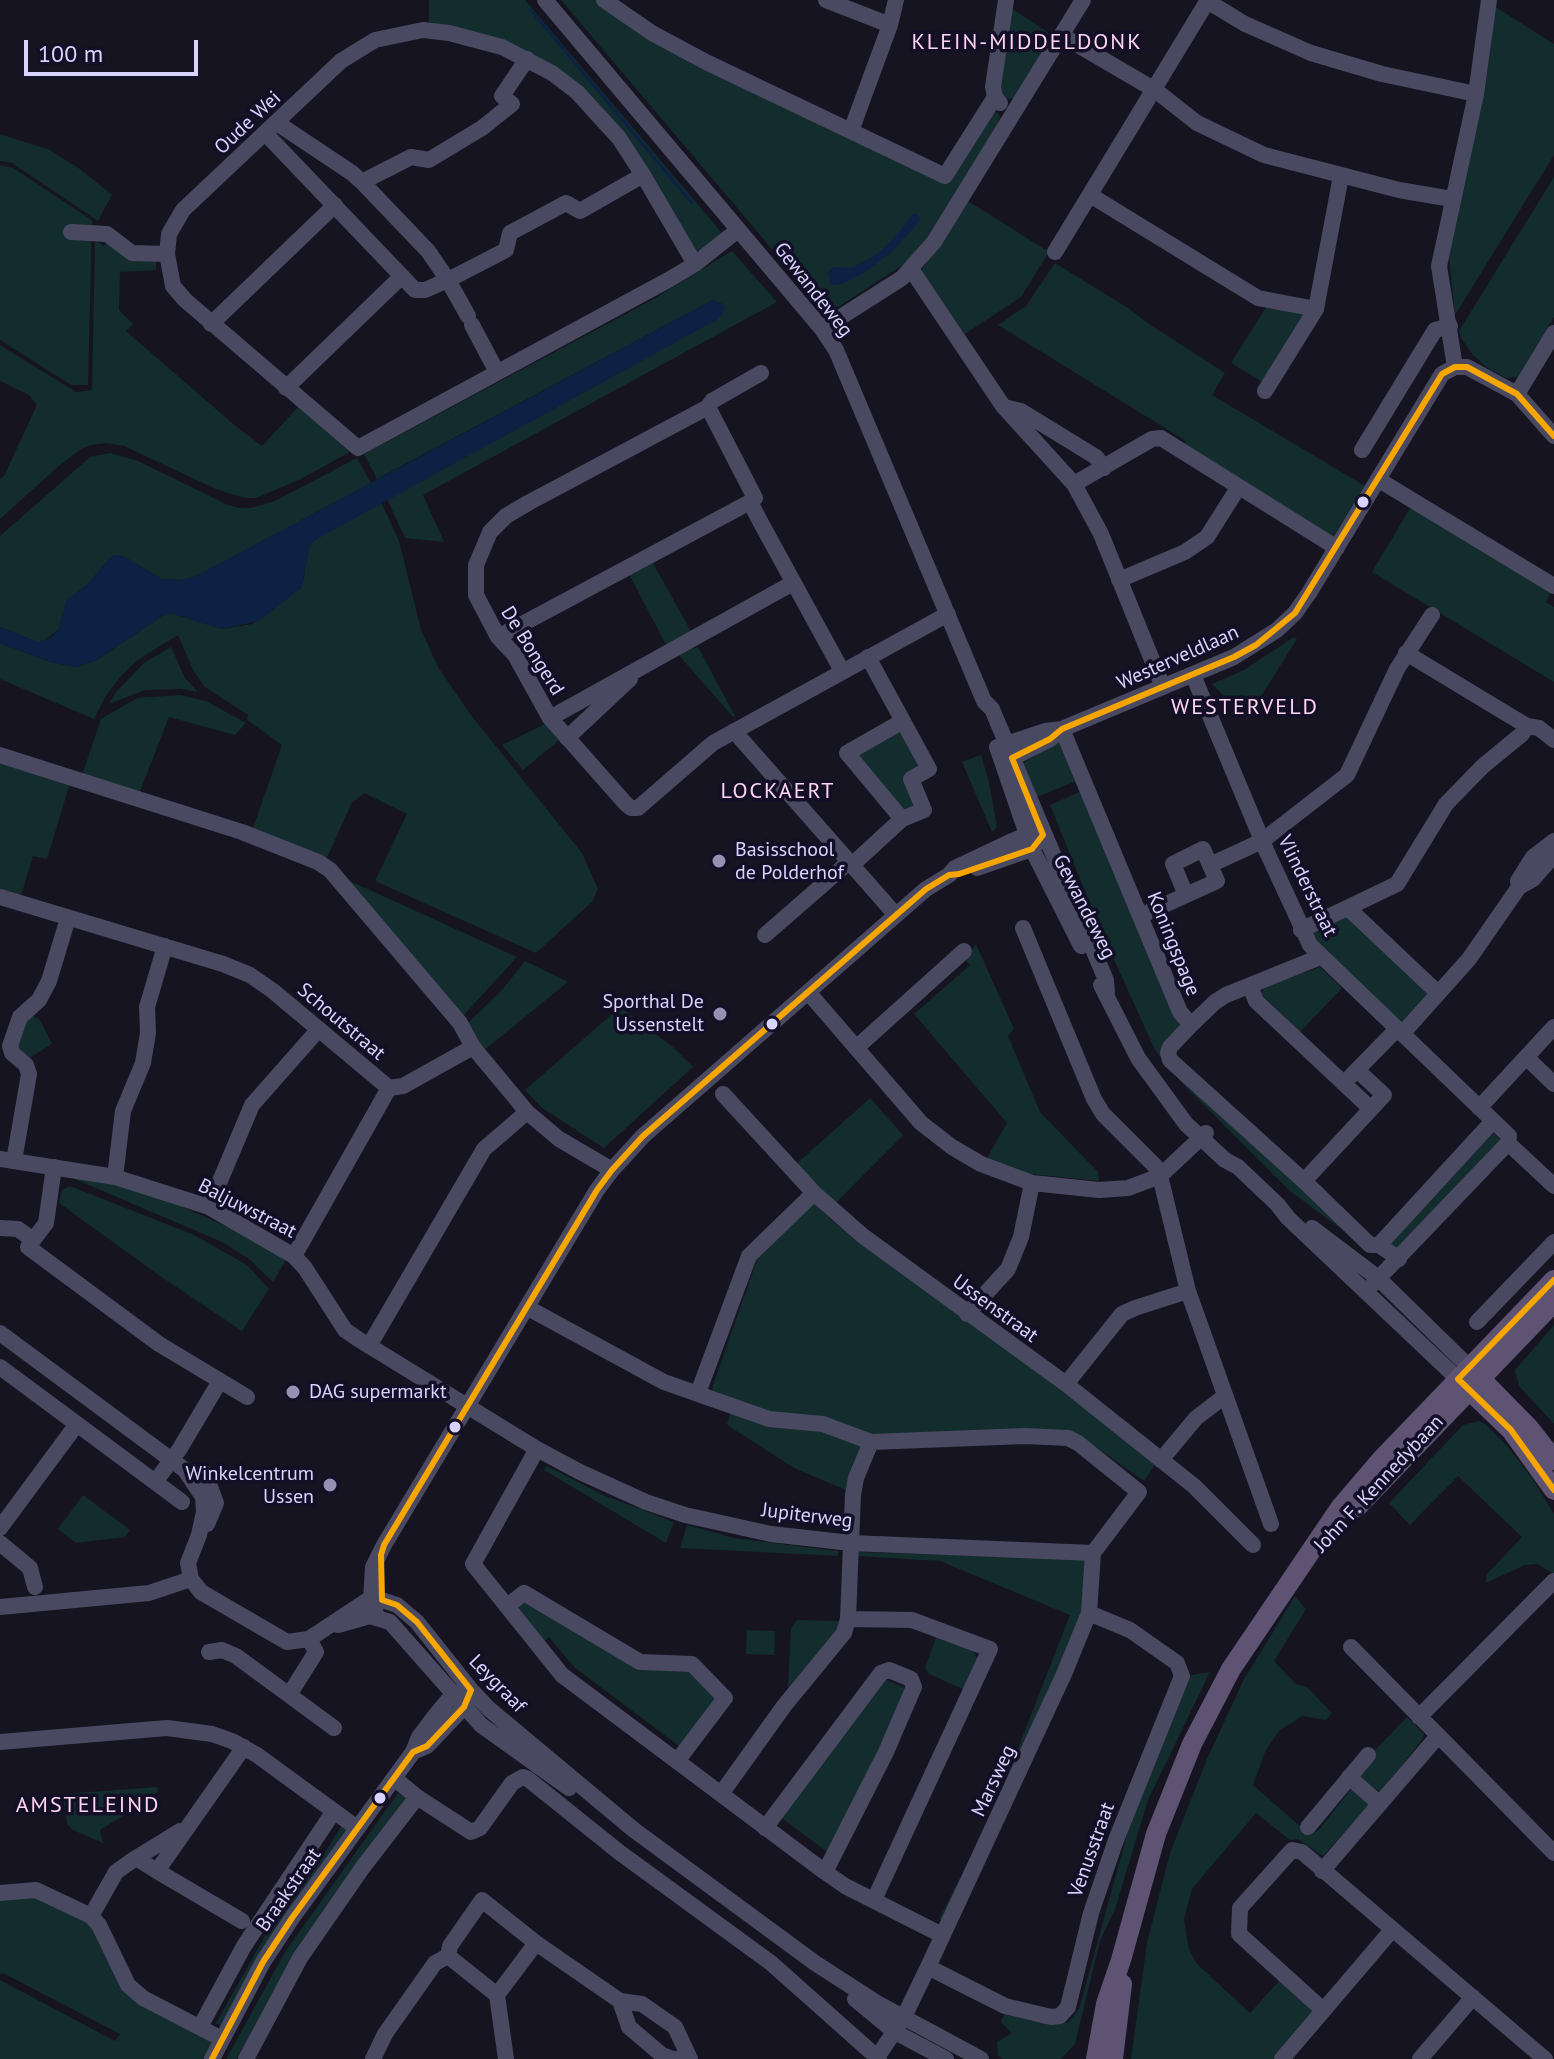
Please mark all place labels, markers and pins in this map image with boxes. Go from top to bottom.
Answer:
unlabelled marker [1355,494,1371,510]
place label: Basisschool de Polderhof [735,838,844,885]
marker: Basisschool de Polderhof [710,852,728,870]
place label: Sporthal De Ussenstelt [602,990,704,1037]
marker: Sporthal De Ussenstelt [711,1005,729,1023]
unlabelled marker [764,1016,780,1032]
place label: DAG supermarkt [309,1380,447,1404]
marker: DAG supermarkt [284,1383,302,1401]
unlabelled marker [447,1419,463,1435]
place label: Winkelcentrum Ussen [186,1462,314,1509]
marker: Winkelcentrum Ussen [321,1476,339,1494]
unlabelled marker [372,1790,388,1806]

